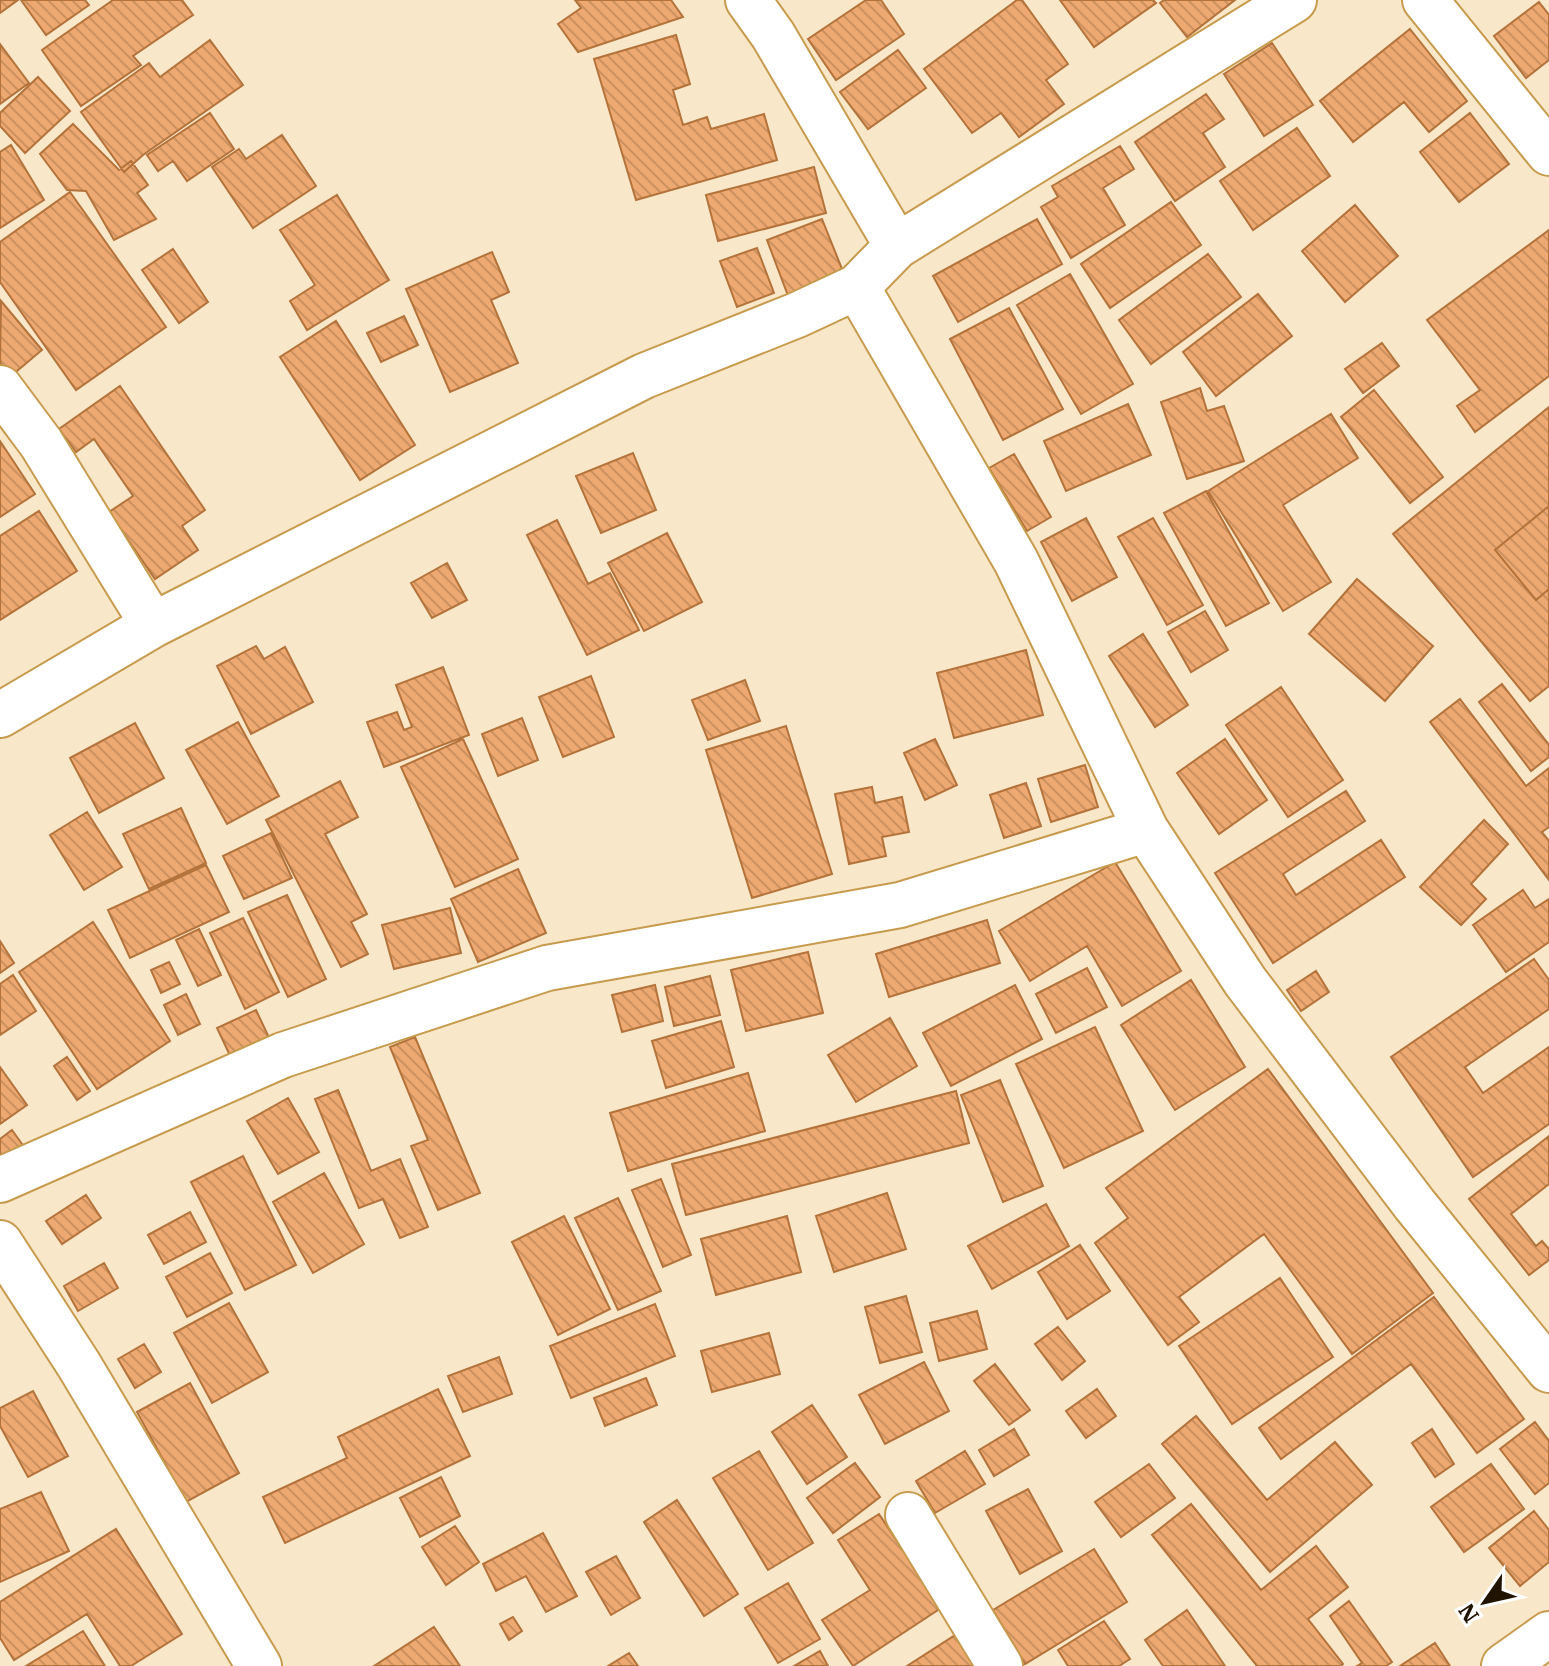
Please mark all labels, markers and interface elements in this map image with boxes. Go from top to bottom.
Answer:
north arrow [1445,1562,1525,1642]
text: N [1451,1598,1485,1629]

